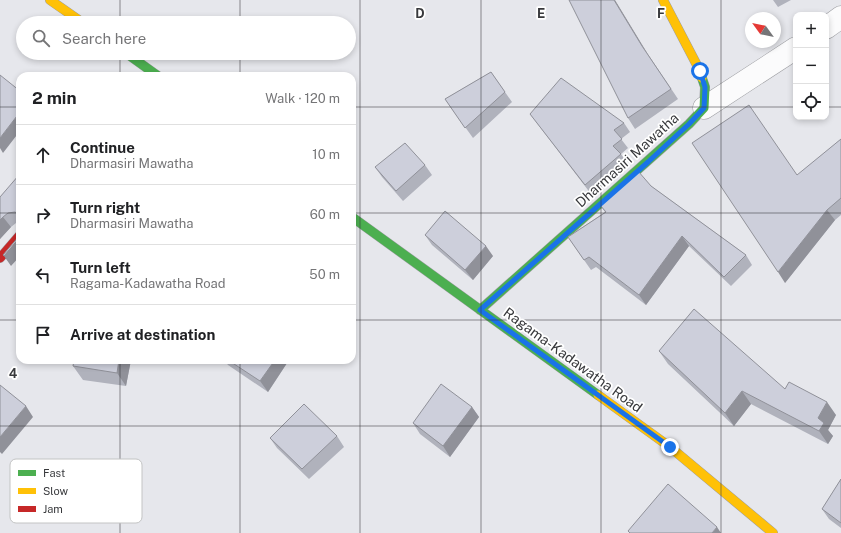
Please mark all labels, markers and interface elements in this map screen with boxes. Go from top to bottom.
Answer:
text: D [415,6,425,21]
text: E [537,6,545,21]
text: F [657,6,665,21]
north arrow [745,12,781,48]
map controls [793,12,829,120]
button: + [793,12,829,48]
search box [16,16,356,60]
icon: search [30,27,52,49]
text: Search here [62,30,146,47]
button: − [793,48,829,84]
route start [691,62,709,80]
button: locate [793,84,829,120]
text: 2 min [32,88,77,108]
text: Walk · 120 m [265,91,340,106]
street label: Dharmasiri Mawatha [572,110,682,210]
text: Continue [70,139,135,156]
icon: ahead [32,144,54,166]
text: 10 m [312,147,340,162]
text: Dharmasiri Mawatha [70,156,194,171]
text: Turn right [70,199,140,216]
icon: right [32,204,54,226]
text: 60 m [310,207,340,222]
text: Dharmasiri Mawatha [70,216,194,231]
text: Turn left [70,259,131,276]
icon: left [32,264,54,286]
text: 50 m [309,267,340,282]
text: Ragama-Kadawatha Road [70,276,226,291]
street label: Ragama-Kadawatha Road [501,304,645,416]
icon: arrive [32,324,54,346]
text: Arrive at destination [70,326,215,343]
text: 4 [9,366,18,381]
route end [661,438,679,456]
legend [10,459,142,523]
text: Fast [43,467,65,479]
text: Slow [43,485,69,497]
text: Jam [43,503,63,515]

